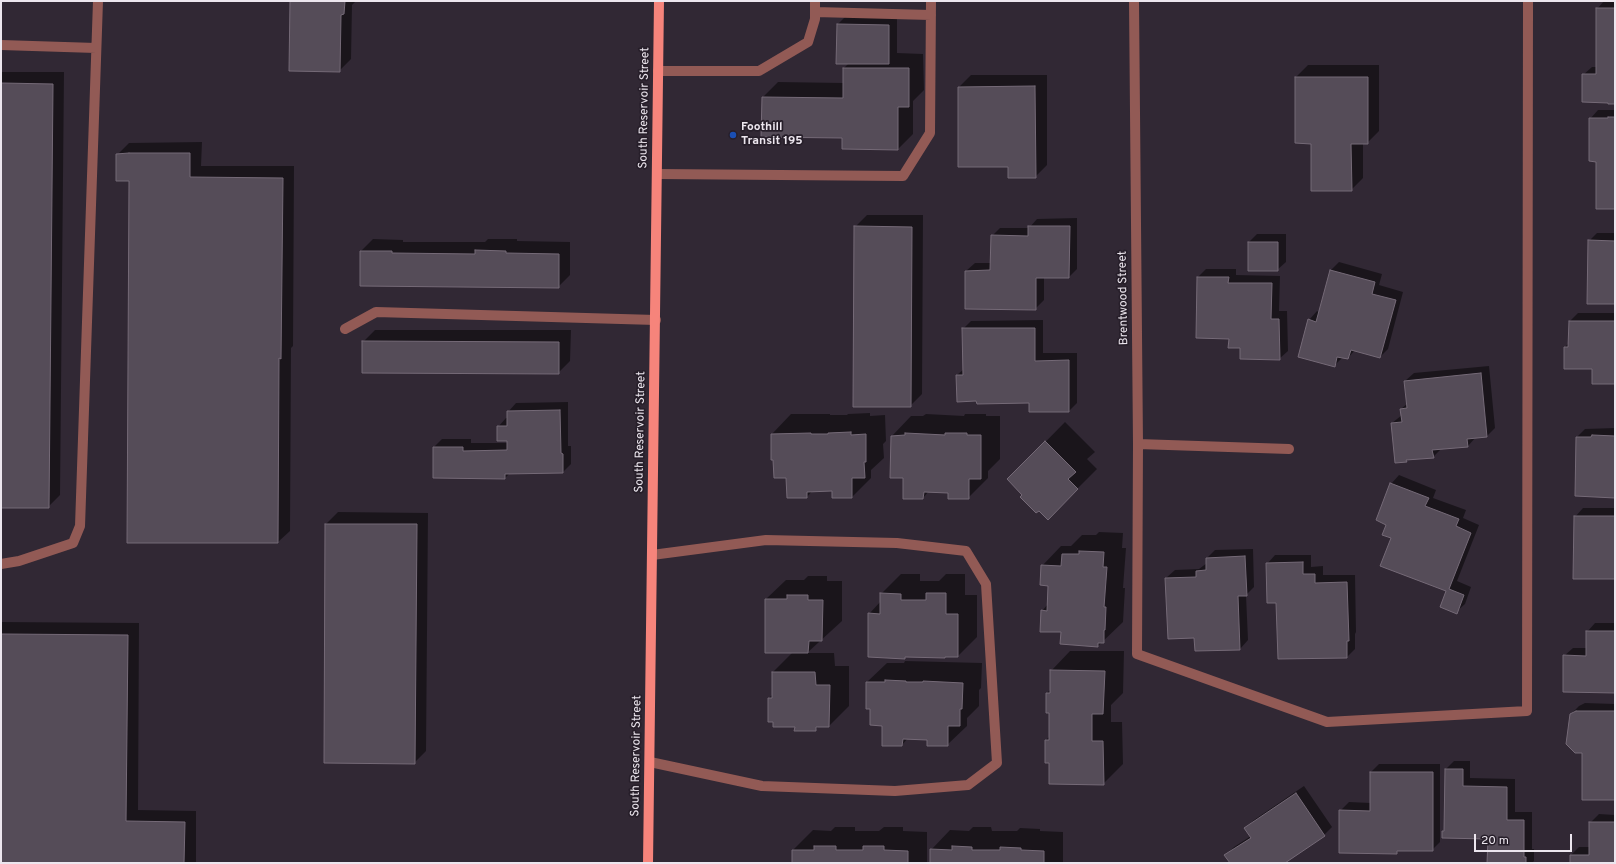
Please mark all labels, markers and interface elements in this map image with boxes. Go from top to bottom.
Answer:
street label: South Reservoir Street [637,47,653,169]
place label: Foothill Transit 195 [741,121,803,149]
marker: Foothill Transit 195 [728,130,738,140]
street label: Brentwood Street [1116,251,1132,345]
street label: South Reservoir Street [633,371,649,493]
street label: South Reservoir Street [629,695,645,817]
scale bar [1476,826,1574,852]
text: 20 m [1481,833,1509,849]

